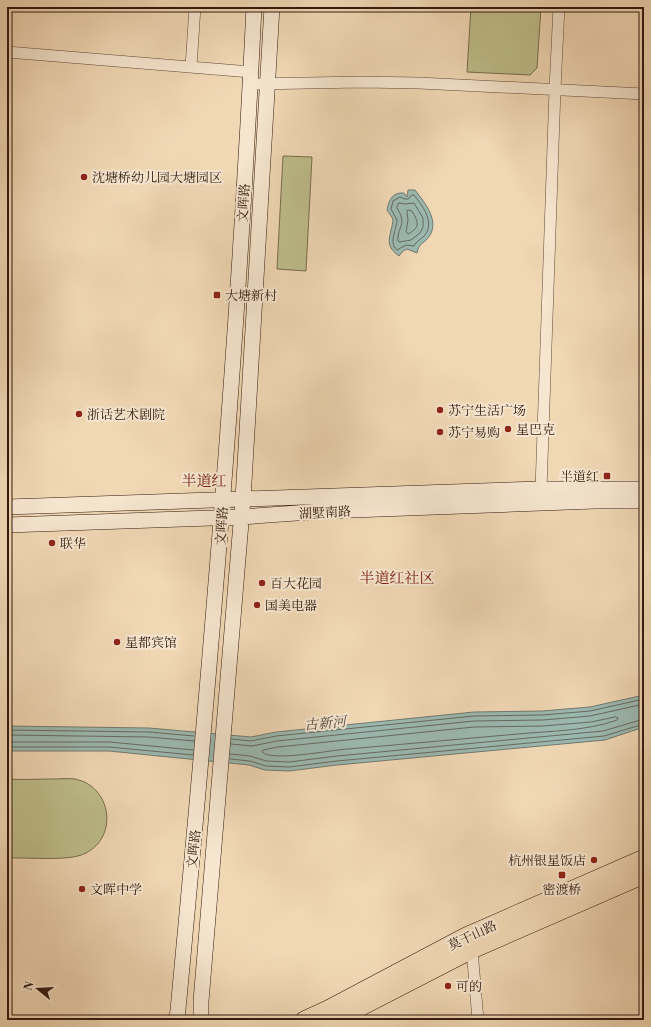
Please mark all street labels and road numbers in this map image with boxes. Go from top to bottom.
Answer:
street label: 文晖路 [235,183,253,223]
street label: 湖墅南路 [299,504,351,522]
street label: 文晖路 [213,506,231,546]
street label: 文晖路 [184,829,204,869]
street label: 莫干山路 [445,918,499,954]

